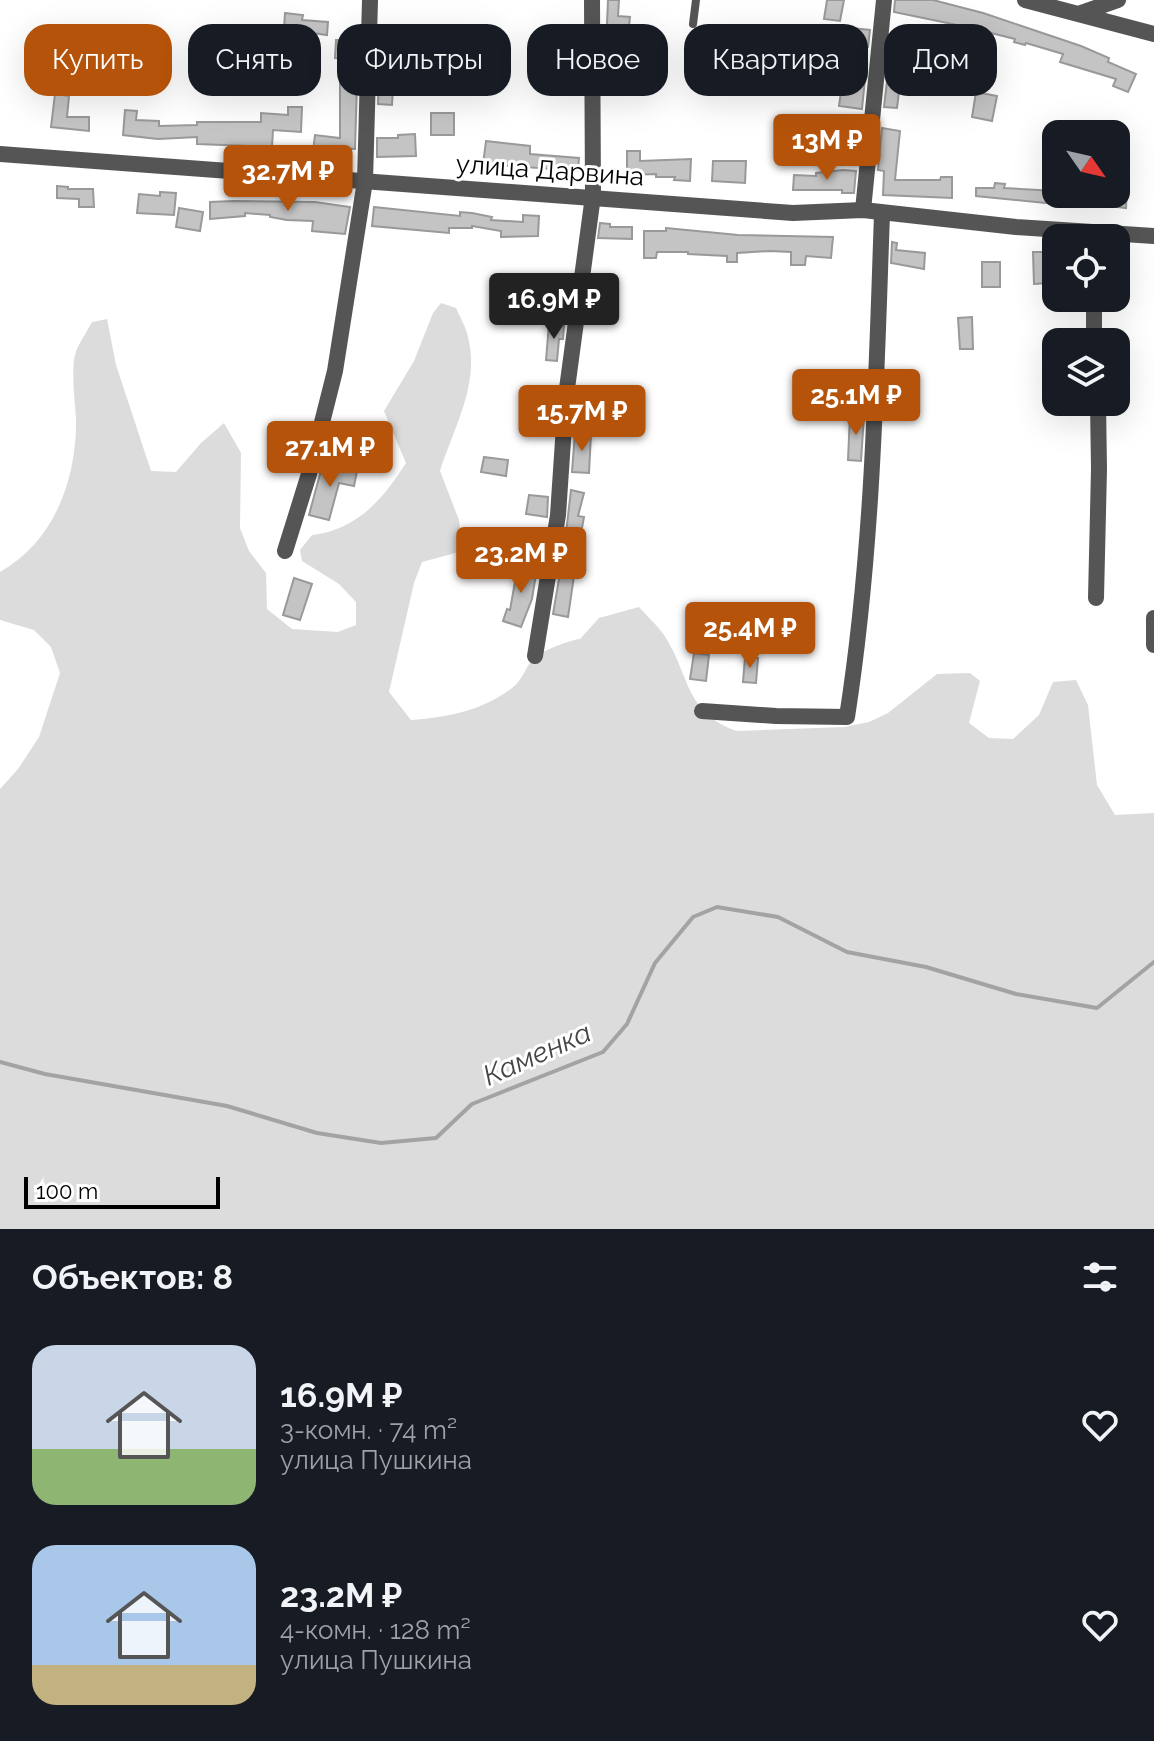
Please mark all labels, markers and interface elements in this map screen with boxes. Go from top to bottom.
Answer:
chip: Купить [24,24,172,96]
chip: Снять [188,24,321,96]
chip: Фильтры [337,24,511,96]
chip: Новое [527,24,668,96]
chip: Квартира [684,24,868,96]
chip: Дом [884,24,997,96]
pin: 13M ₽ [771,114,883,182]
north arrow [1042,120,1130,208]
map controls [1042,120,1130,416]
text: 13M ₽ [791,125,863,155]
pin: 32.7M ₽ [214,145,362,213]
street label: улица Дарвина [455,148,645,192]
text: 32.7M ₽ [242,156,334,186]
button: locate [1042,224,1130,312]
pin: 16.9M ₽ [480,273,628,341]
text: 16.9M ₽ [507,284,601,314]
button: layers [1042,328,1130,416]
pin: 25.1M ₽ [782,369,930,437]
text: 25.1M ₽ [810,380,902,410]
pin: 15.7M ₽ [508,385,656,453]
text: 15.7M ₽ [536,396,628,426]
pin: 27.1M ₽ [256,421,404,489]
text: 27.1M ₽ [285,432,375,462]
pin: 23.2M ₽ [447,527,595,595]
text: 23.2M ₽ [474,538,568,568]
pin: 25.4M ₽ [676,602,824,670]
text: 25.4M ₽ [703,613,797,643]
water label: Каменка [478,1016,596,1092]
scale bar [24,1173,220,1209]
text: 100 m [36,1178,98,1204]
icon: filters [1078,1255,1122,1299]
text: Объектов: 8 [32,1257,233,1297]
text: 16.9M ₽ [280,1375,402,1415]
icon: home [96,1377,192,1473]
icon: heart [1078,1403,1122,1447]
text: 3-комн. · 74 m² [280,1415,457,1445]
text: улица Пушкина [280,1445,472,1475]
text: 23.2M ₽ [280,1575,402,1615]
icon: home [96,1577,192,1673]
icon: heart [1078,1603,1122,1647]
text: 4-комн. · 128 m² [280,1615,471,1645]
text: улица Пушкина [280,1645,472,1675]

